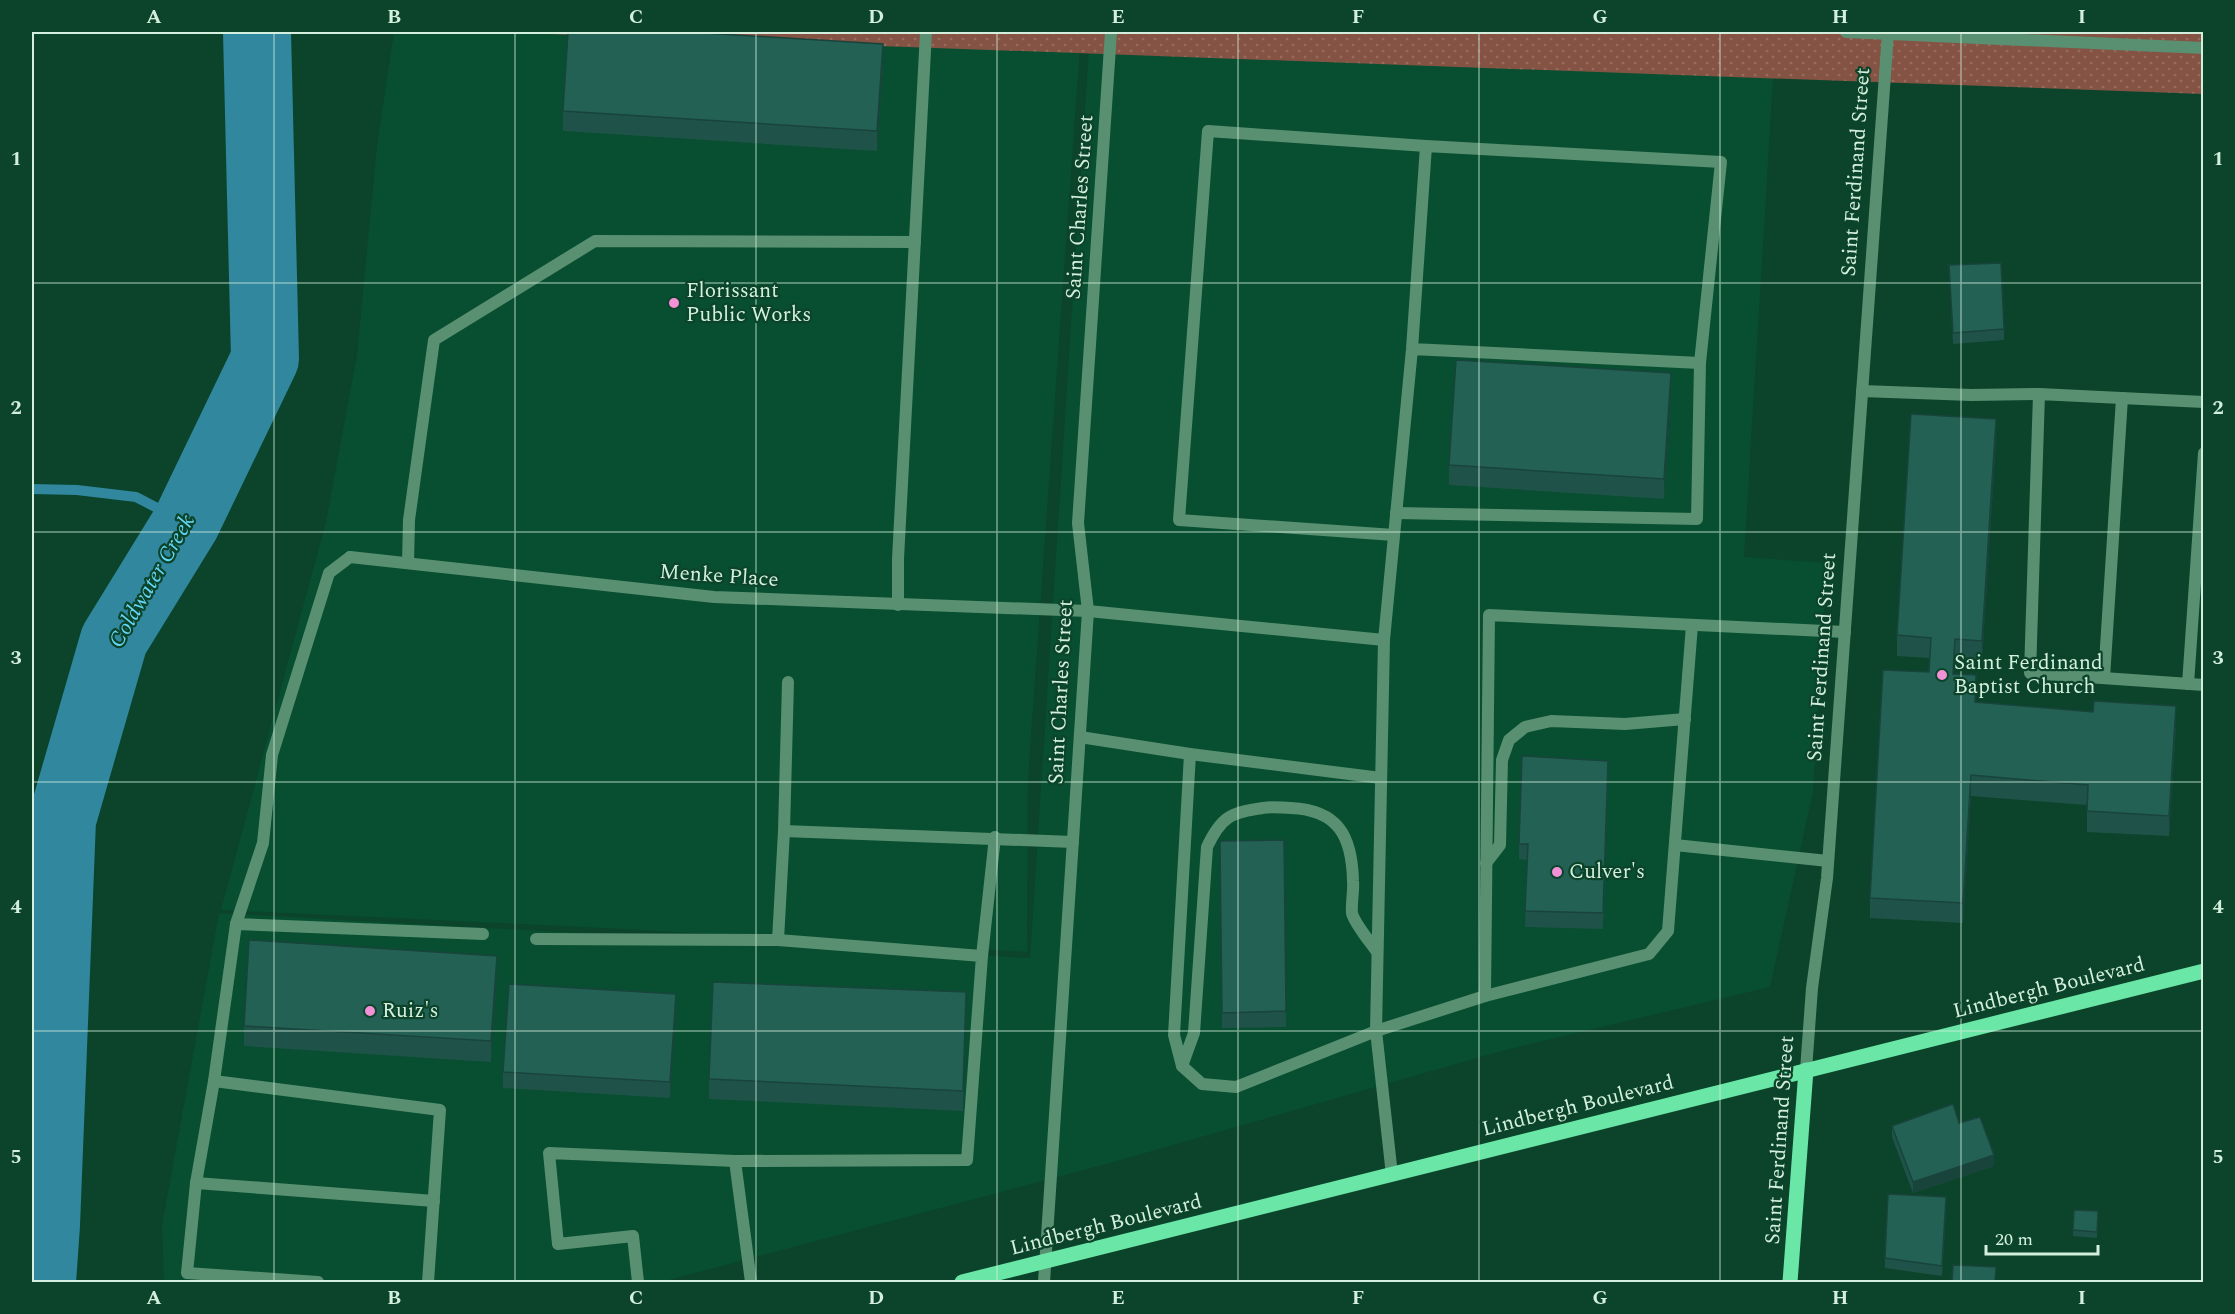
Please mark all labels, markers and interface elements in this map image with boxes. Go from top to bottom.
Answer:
text: A [146,2,162,32]
text: B [387,2,401,32]
text: C [629,2,643,32]
text: D [868,2,884,32]
text: E [1111,2,1125,32]
text: F [1352,2,1364,32]
text: G [1592,2,1608,32]
text: H [1832,2,1848,32]
text: I [2078,2,2086,32]
street label: Saint Ferdinand Street [1833,67,1879,277]
street label: Saint Charles Street [1058,114,1102,300]
text: 1 [10,144,22,174]
text: 1 [2212,144,2224,174]
place label: Florissant Public Works [686,275,811,331]
marker: Florissant Public Works [667,296,681,310]
text: 2 [10,393,22,423]
text: 2 [2212,393,2224,423]
water label: Coldwater Creek [100,508,204,654]
street label: Saint Ferdinand Street [1799,552,1845,762]
street label: Menke Place [658,556,780,596]
street label: Saint Charles Street [1040,599,1082,785]
text: 3 [10,643,22,673]
text: 3 [2212,643,2224,673]
place label: Saint Ferdinand Baptist Church [1954,647,2103,703]
marker: Saint Ferdinand Baptist Church [1935,668,1949,682]
place label: Culver's [1569,856,1645,888]
marker: Culver's [1550,865,1564,879]
text: 4 [10,892,22,922]
text: 4 [2212,892,2224,922]
street label: Lindbergh Boulevard [1950,949,2148,1027]
place label: Ruiz's [382,995,439,1027]
marker: Ruiz's [363,1004,377,1018]
street label: Saint Ferdinand Street [1757,1035,1803,1245]
street label: Lindbergh Boulevard [1479,1067,1677,1145]
text: 5 [10,1142,22,1172]
text: 5 [2212,1142,2224,1172]
street label: Lindbergh Boulevard [1007,1186,1205,1264]
scale bar [1986,1218,2098,1256]
text: 20 m [1995,1226,2033,1253]
text: A [146,1283,162,1313]
text: B [387,1283,401,1313]
text: C [629,1283,643,1313]
text: D [868,1283,884,1313]
text: E [1111,1283,1125,1313]
text: F [1352,1283,1364,1313]
text: G [1592,1283,1608,1313]
text: H [1832,1283,1848,1313]
text: I [2078,1283,2086,1313]

